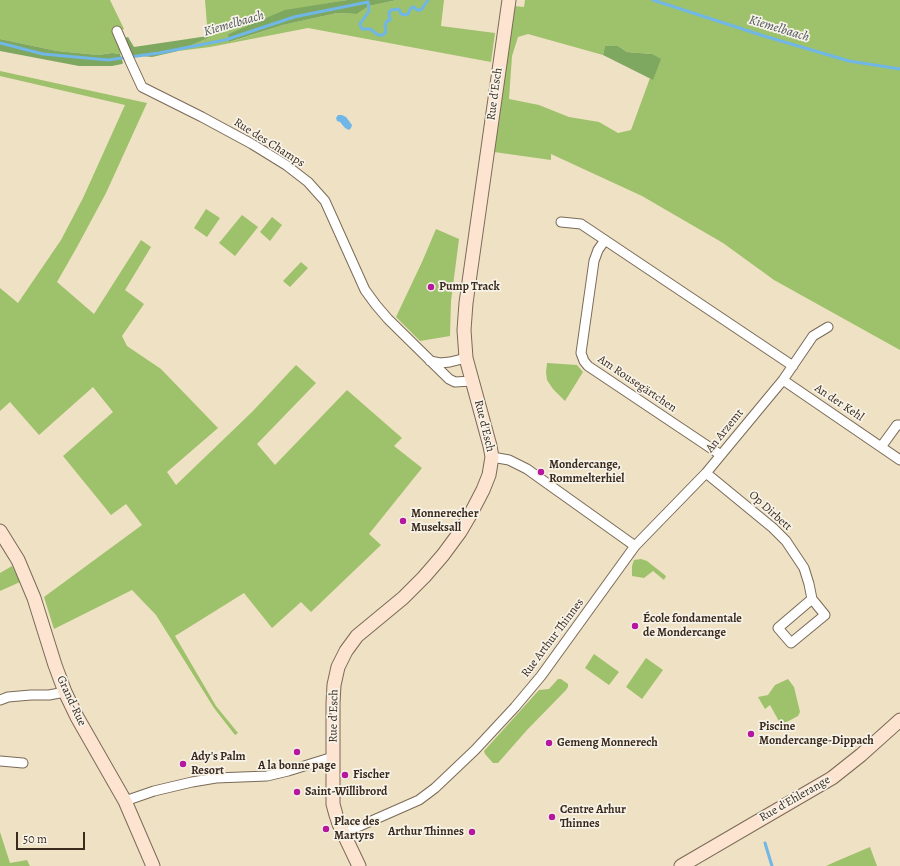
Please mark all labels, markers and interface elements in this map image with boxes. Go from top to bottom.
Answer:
water label: Kiemelbaach [202,8,266,40]
water label: Kiemelbaach [747,12,811,46]
street label: Rue d'Esch [484,67,506,121]
street label: Rue des Champs [231,115,307,171]
place label: Pump Track [439,280,500,294]
marker: Pump Track [426,282,436,292]
street label: Am Rousegärtchen [595,352,679,416]
street label: An der Kehl [812,381,866,425]
street label: Rue d'Esch [471,398,497,454]
street label: An Arzemt [703,406,747,456]
place label: Mondercange, Rommelterhiel [549,458,624,486]
marker: Mondercange, Rommelterhiel [536,467,546,477]
street label: Op Dirbett [746,488,794,534]
place label: Monnerecher Museksall [411,507,479,535]
marker: Monnerecher Museksall [398,516,408,526]
street label: Rue Arthur Thinnes [519,596,587,680]
place label: École fondamentale de Mondercange [643,612,742,640]
marker: École fondamentale de Mondercange [630,621,640,631]
street label: Grand-Rue [53,674,89,728]
street label: Rue d'Esch [326,689,342,743]
place label: Piscine Mondercange-Dippach [759,720,874,748]
marker: Piscine Mondercange-Dippach [746,729,756,739]
place label: Gemeng Monnerech [557,736,658,750]
marker: Gemeng Monnerech [544,738,554,748]
marker: A la bonne page [292,747,302,757]
place label: Ady's Palm Resort [191,750,246,778]
marker: Ady's Palm Resort [178,759,188,769]
place label: A la bonne page [258,759,336,773]
place label: Fischer [353,768,390,782]
marker: Fischer [340,770,350,780]
street label: Rue d'Ehlerange [757,773,833,825]
place label: Saint-Willibrord [305,785,387,799]
marker: Saint-Willibrord [292,787,302,797]
place label: Centre Arhur Thinnes [560,803,626,831]
marker: Centre Arhur Thinnes [547,812,557,822]
place label: Place des Martyrs [334,815,379,843]
scale bar [18,824,87,850]
marker: Place des Martyrs [321,824,331,834]
place label: Arthur Thinnes [388,825,464,839]
marker: Arthur Thinnes [467,827,477,837]
text: 50 m [23,831,47,847]

